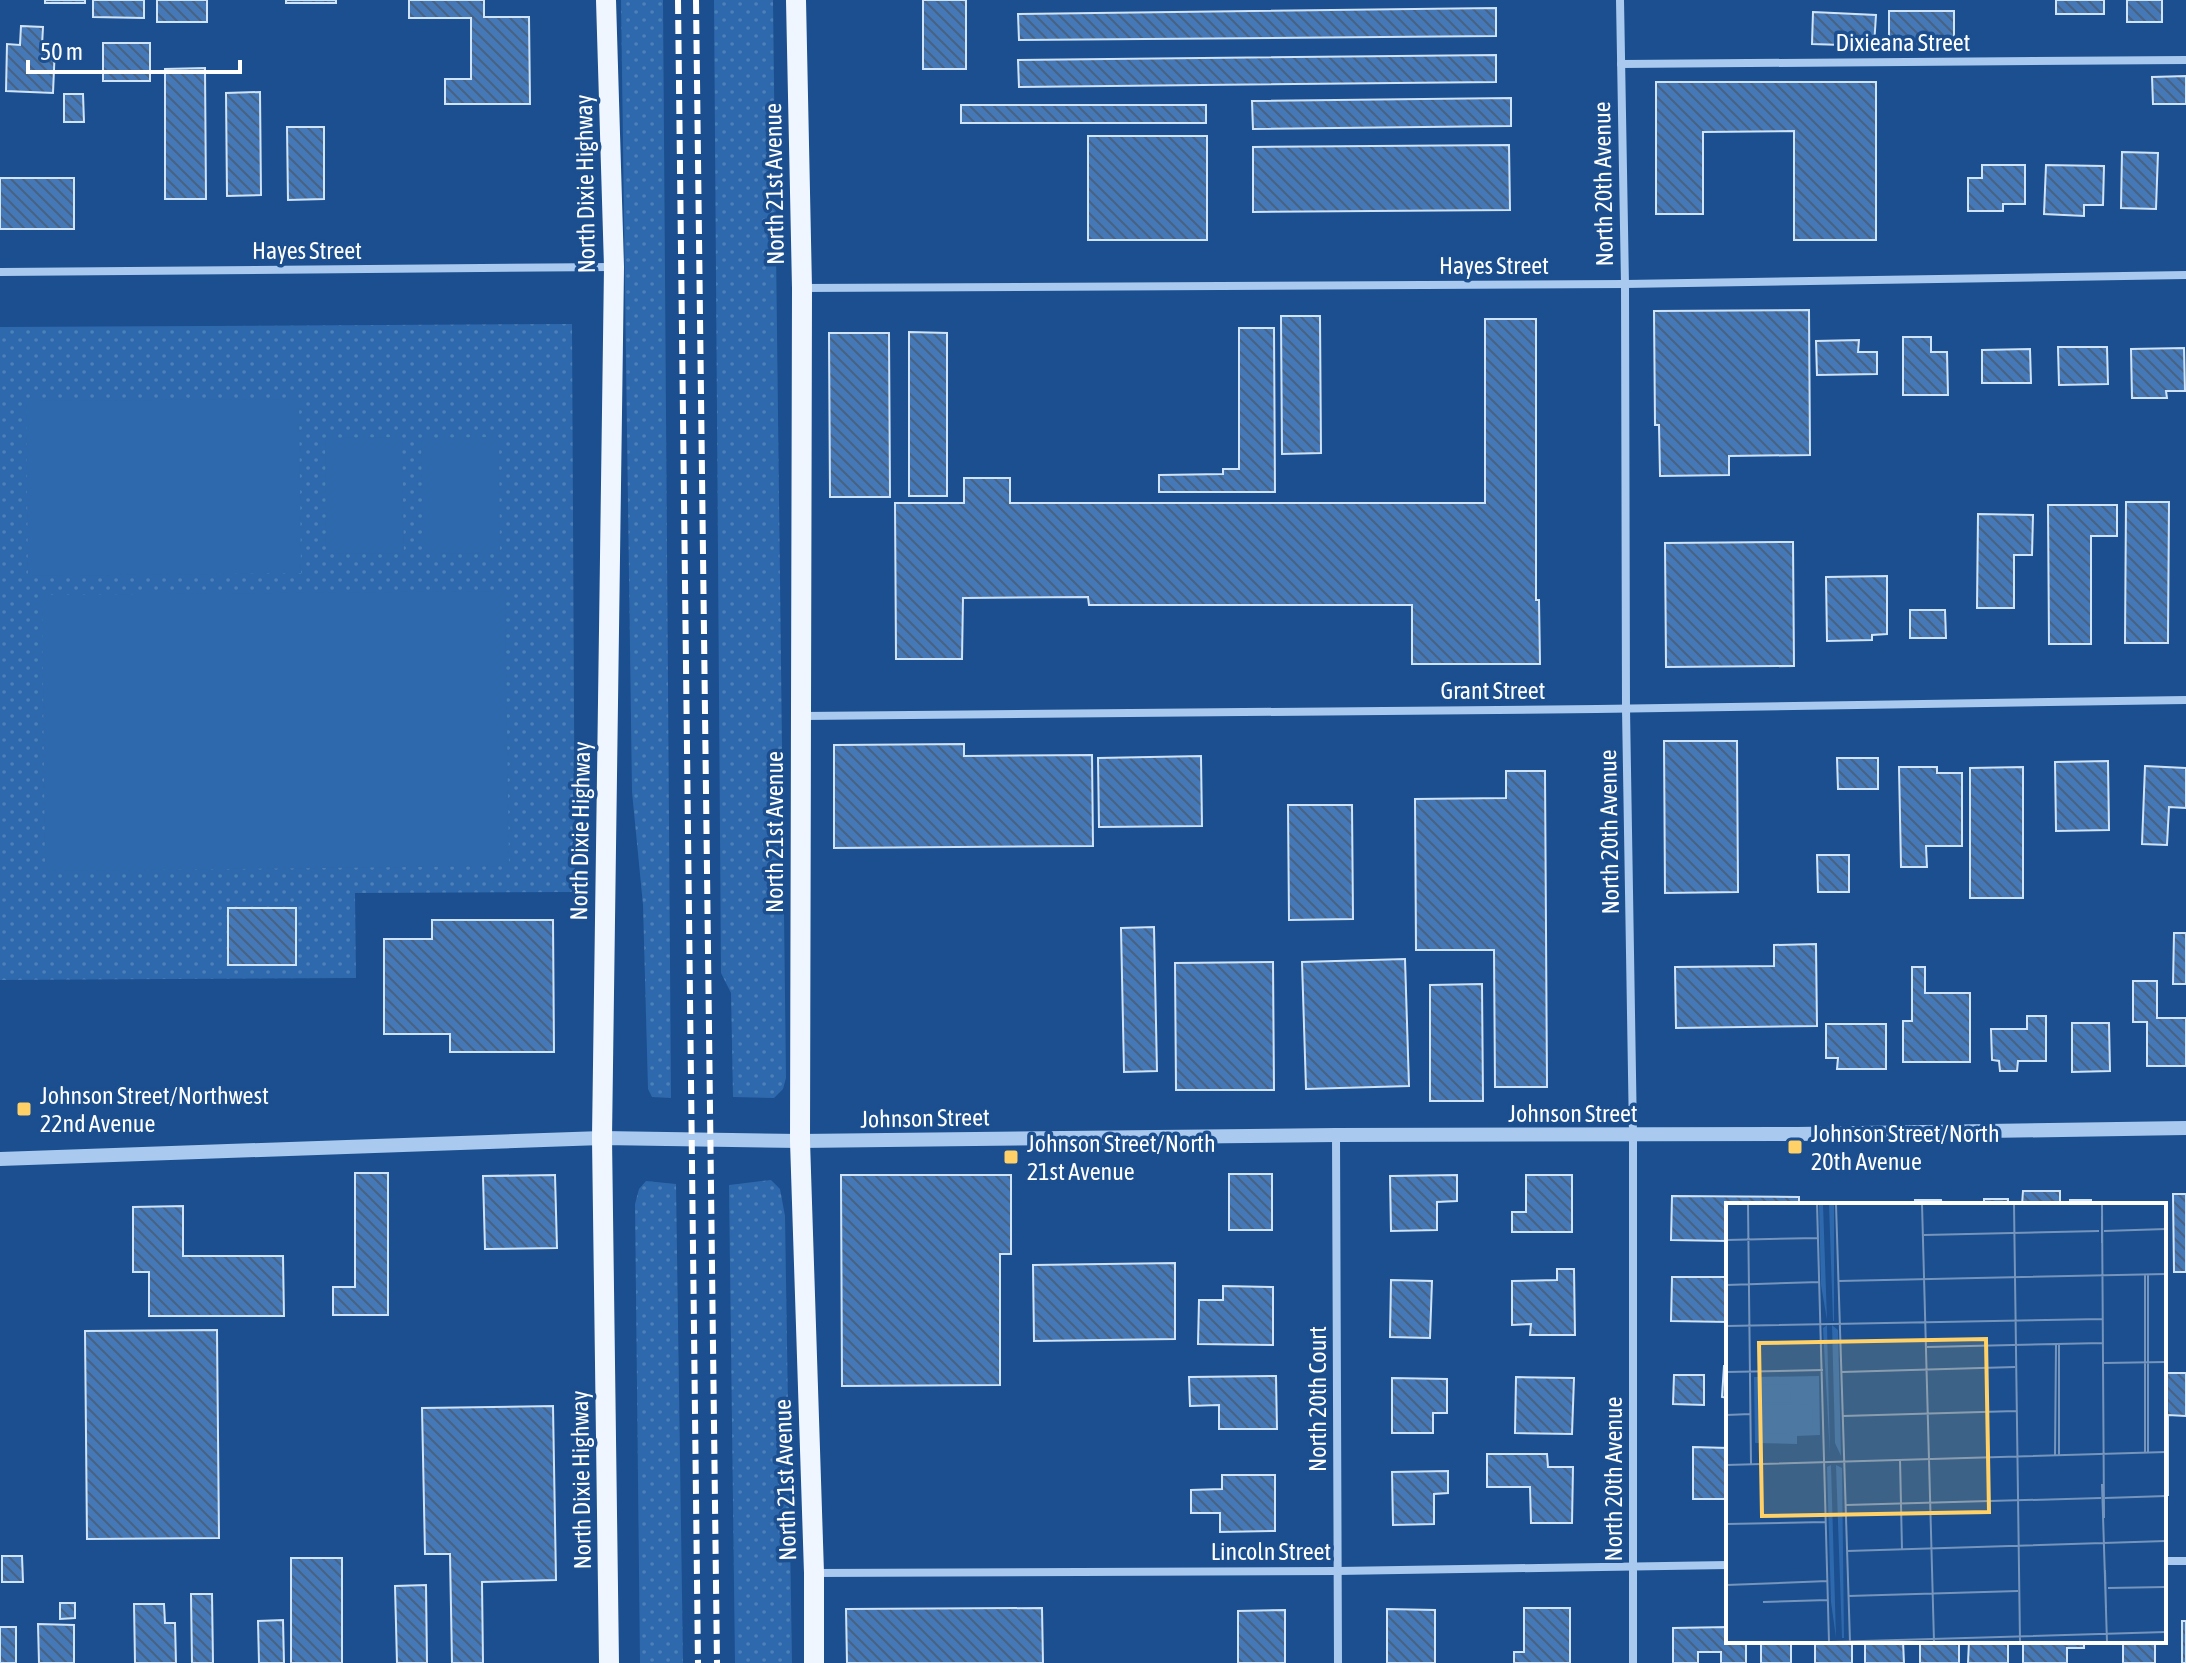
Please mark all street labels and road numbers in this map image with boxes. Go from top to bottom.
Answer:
street label: Dixieana Street [1836,29,1971,56]
street label: North Dixie Highway [570,94,600,274]
street label: North 20th Avenue [1588,101,1618,267]
street label: North 21st Avenue [759,103,789,265]
street label: Hayes Street [252,237,362,264]
street label: Hayes Street [1439,252,1549,279]
street label: Grant Street [1441,677,1546,704]
street label: North Dixie Highway [565,741,595,921]
street label: North 20th Avenue [1594,749,1624,915]
street label: North 21st Avenue [761,751,788,913]
street label: Johnson Street [1508,1100,1638,1127]
street label: Johnson Street [860,1103,990,1133]
street label: North 20th Court [1304,1326,1331,1472]
street label: North Dixie Highway [566,1390,596,1570]
street label: North 20th Avenue [1600,1397,1627,1561]
street label: North 21st Avenue [769,1399,801,1561]
street label: Lincoln Street [1211,1538,1331,1565]

